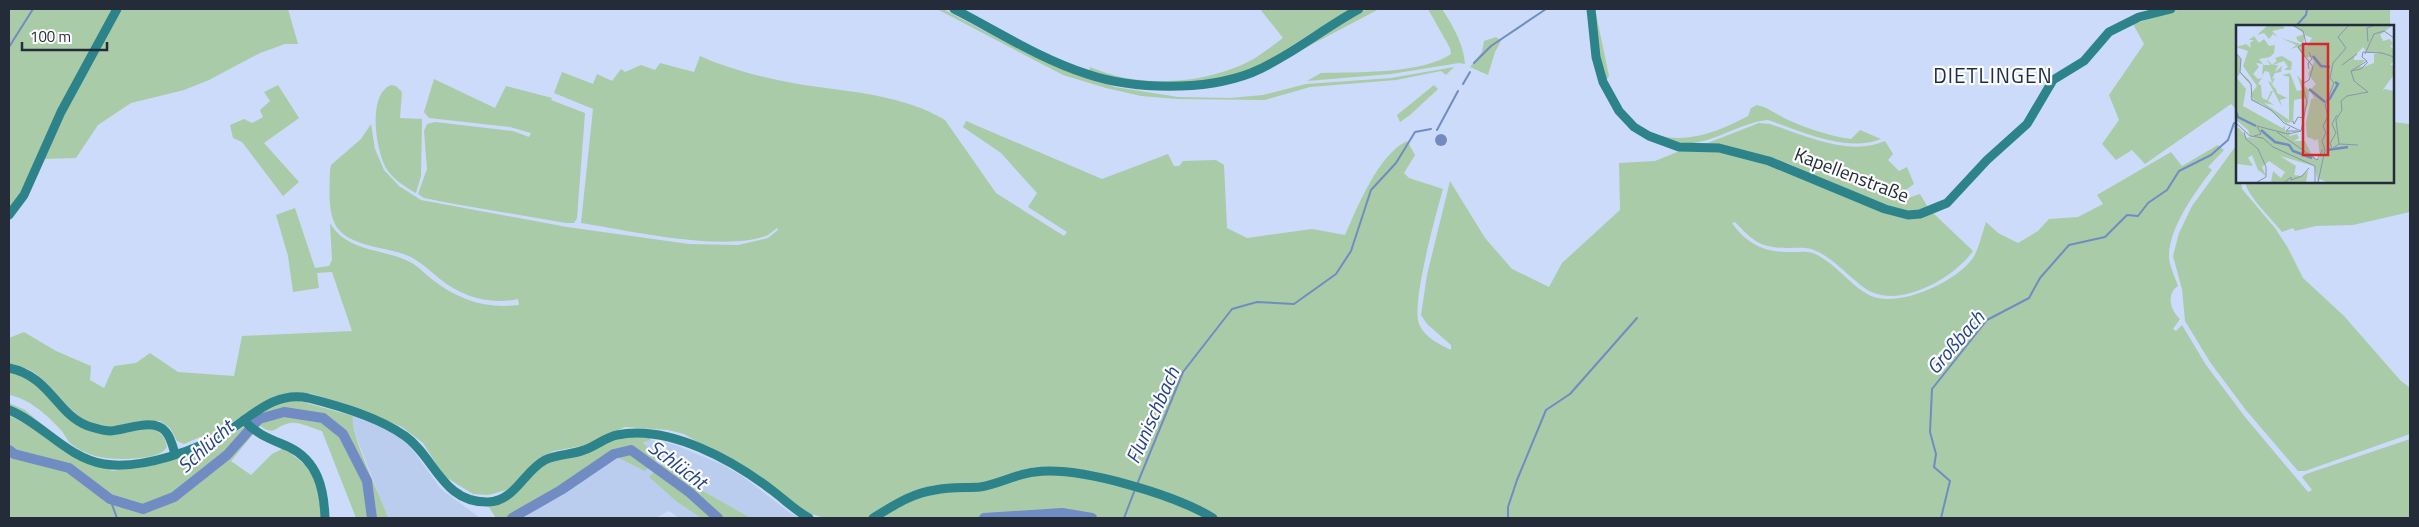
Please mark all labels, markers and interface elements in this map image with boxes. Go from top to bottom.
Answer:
scale bar [22,20,108,52]
text: 100 m [30,25,71,48]
inset map [2236,25,2394,182]
district label: DIETLINGEN [1933,59,2053,91]
street label: Kapellenstraße [1790,139,1914,209]
water label: Großbach [1918,302,1992,381]
water label: Flunischbach [1117,361,1187,468]
water label: Schlücht [170,410,242,480]
water label: Schlücht [642,432,716,498]

